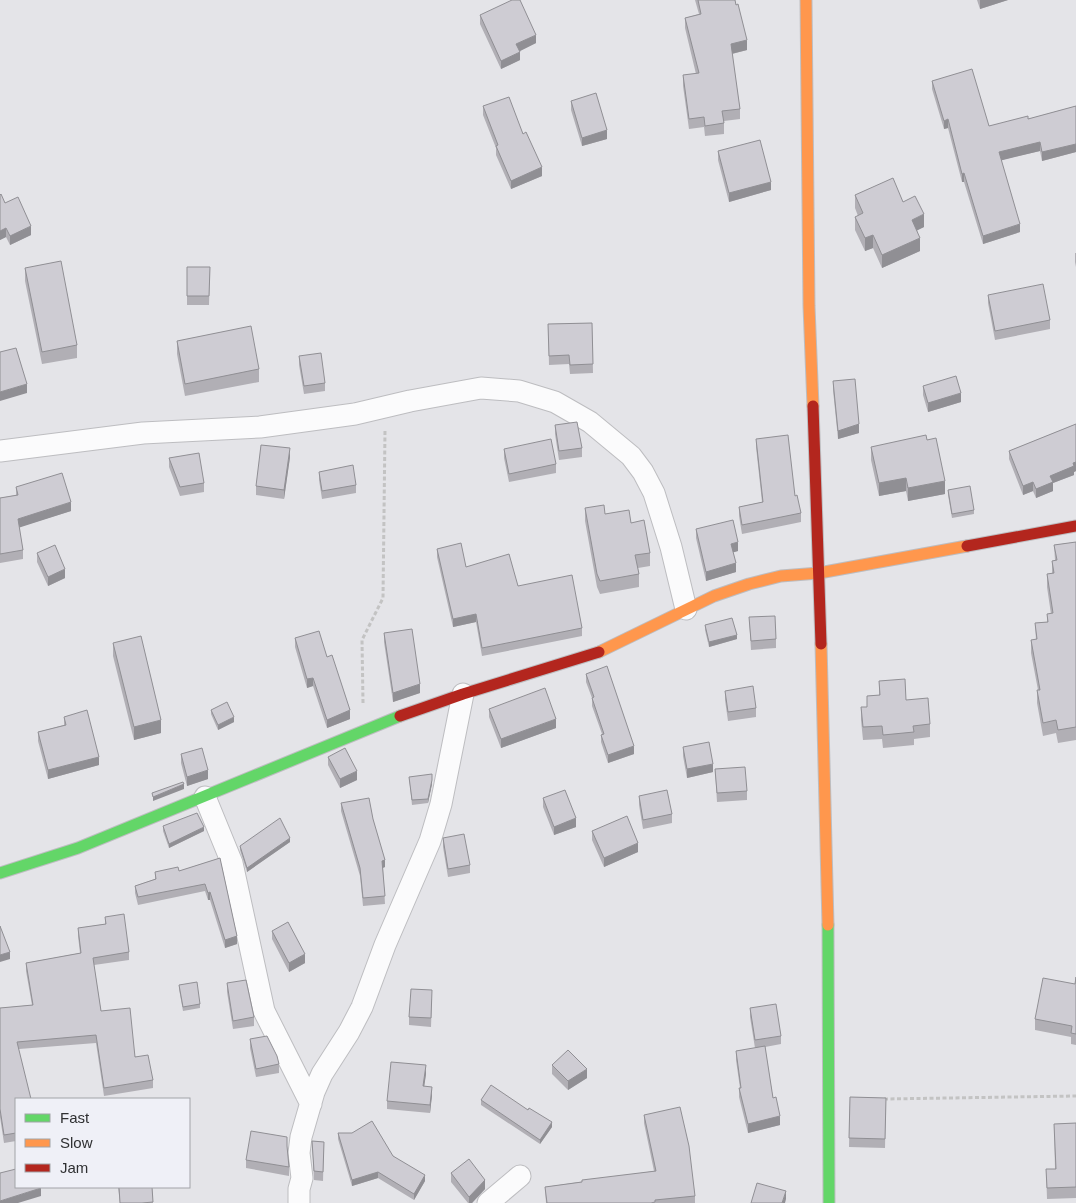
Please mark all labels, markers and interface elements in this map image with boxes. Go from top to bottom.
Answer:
legend [15,1098,190,1188]
text: Fast [60,1109,90,1126]
text: Slow [60,1134,93,1151]
text: Jam [60,1159,88,1176]

